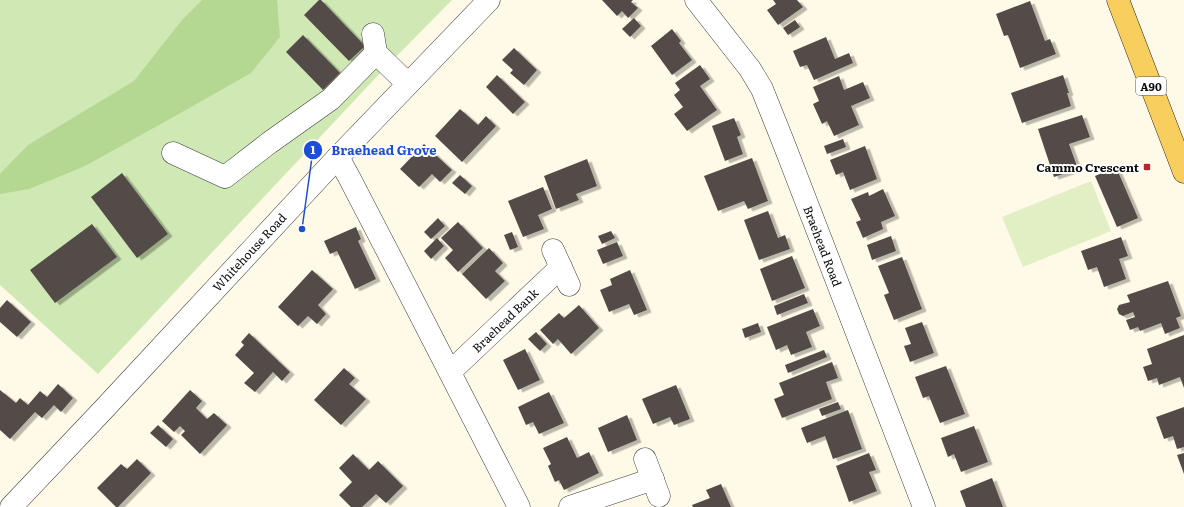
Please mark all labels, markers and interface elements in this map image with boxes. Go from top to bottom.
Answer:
road number: A90 [1136,77,1166,95]
callout: Braehead Grove [303,138,444,163]
text: 1 [311,140,316,158]
text: Braehead Grove [331,140,437,159]
place label: Cammo Crescent [1036,158,1140,176]
marker: Cammo Crescent [1142,162,1152,172]
street label: Braehead Road [799,203,847,290]
street label: Whitehouse Road [208,208,291,295]
street label: Braehead Bank [468,283,543,356]

